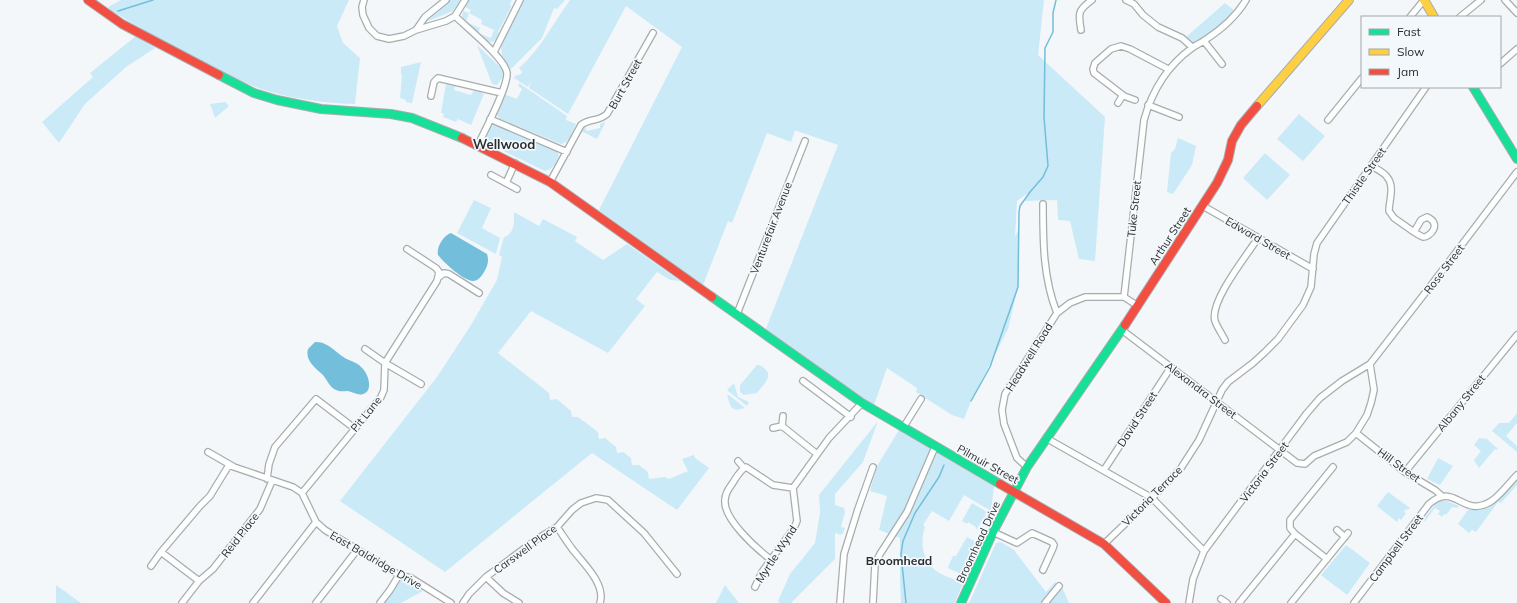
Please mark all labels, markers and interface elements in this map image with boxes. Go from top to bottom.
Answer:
legend [1361,16,1501,88]
text: Fast [1397,24,1421,39]
text: Slow [1397,44,1425,59]
street label: Burt Street [605,56,645,112]
text: Jam [1397,64,1419,79]
district label: Wellwood [473,136,535,152]
street label: Thistle Street [1339,144,1389,207]
street label: Venturefair Avenue [747,180,795,276]
street label: Tuke Street [1124,180,1144,238]
street label: Arthur Street [1146,204,1194,268]
street label: Edward Street [1223,214,1293,262]
street label: Rose Street [1421,241,1467,297]
street label: Headwell Road [1002,320,1056,394]
street label: Alexandra Street [1162,359,1240,422]
street label: Albany Street [1434,372,1488,434]
street label: David Street [1114,389,1160,449]
street label: Pit Lane [347,393,385,435]
street label: Victoria Street [1237,439,1291,505]
street label: Pilmuir Street [955,441,1021,487]
street label: Hill Street [1375,445,1423,485]
street label: Victoria Terrace [1119,463,1185,529]
street label: Broomhead Drive [953,499,1003,585]
street label: Reid Place [218,510,262,560]
street label: Campbell Street [1366,511,1426,585]
street label: Carswell Place [491,521,559,577]
street label: Myrtle Wynd [752,523,800,585]
street label: East Baldridge Drive [328,528,424,592]
district label: Broomhead [866,553,932,568]

